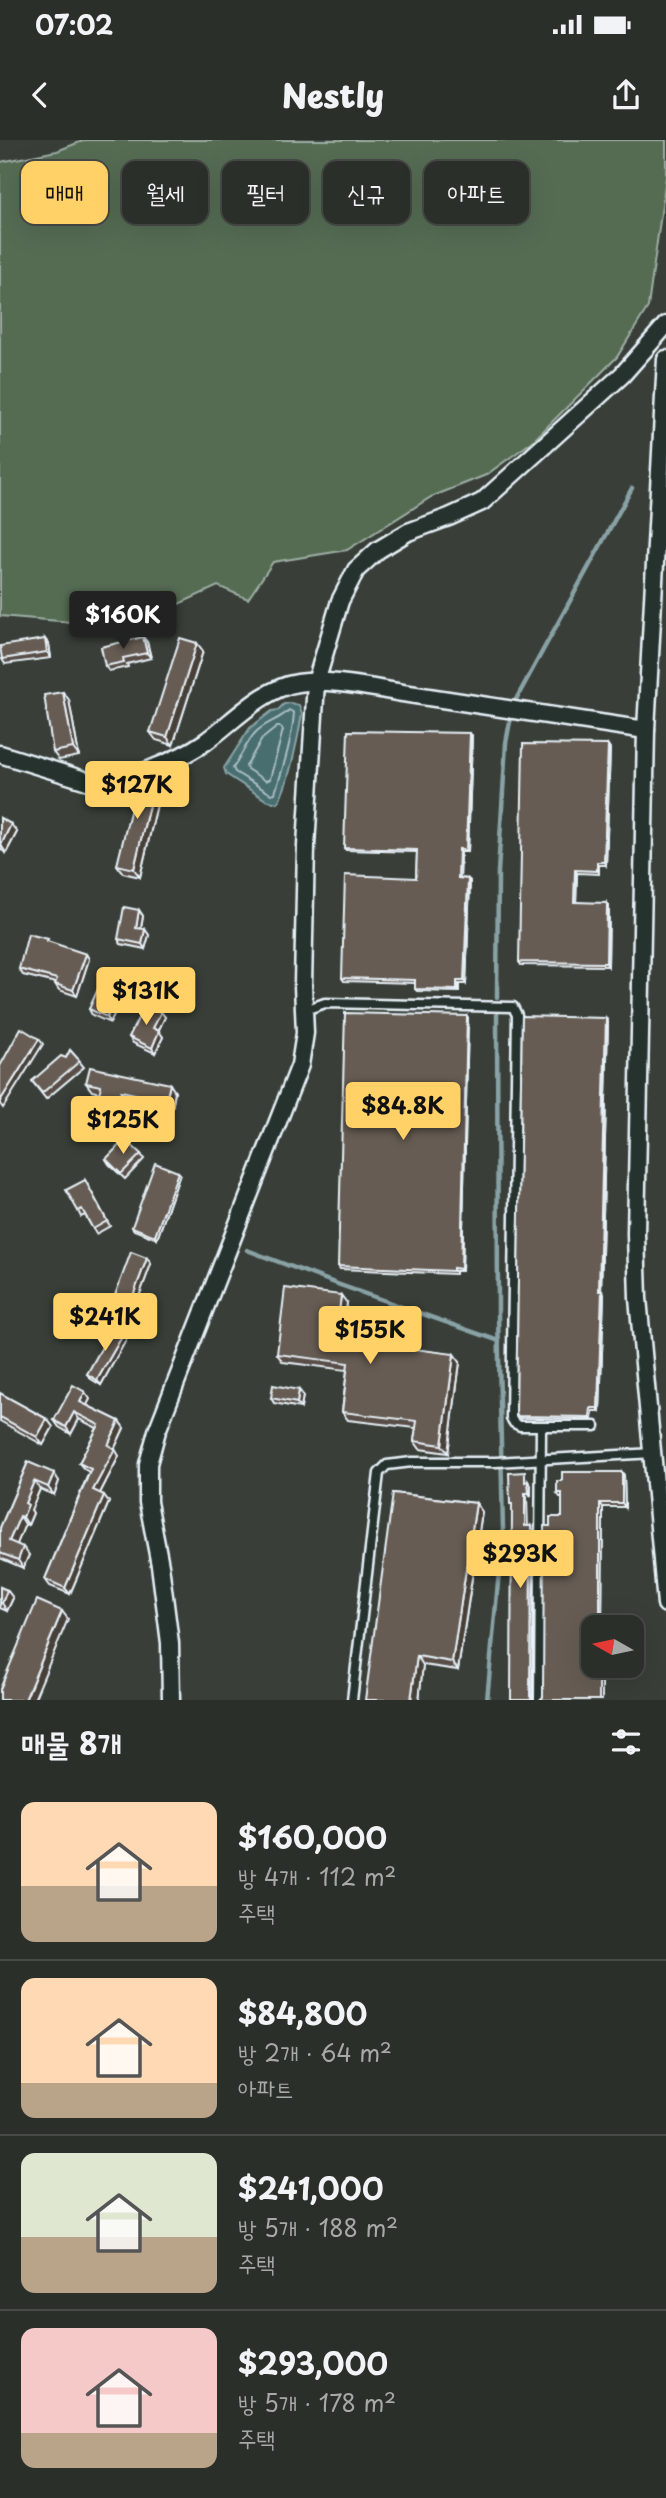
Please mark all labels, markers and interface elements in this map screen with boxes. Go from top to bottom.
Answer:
text: 07:02 [35,5,113,44]
text: Nestly [282,71,384,119]
icon: back [21,76,59,114]
icon: share [607,76,645,114]
chip: 매매 [21,161,108,224]
chip: 월세 [122,161,208,224]
chip: 필터 [222,161,309,224]
chip: 신규 [323,161,410,224]
chip: 아파트 [424,161,529,224]
pin: $160K [74,592,172,651]
text: $160K [85,596,161,631]
pin: $127K [88,762,186,821]
text: $127K [101,766,173,801]
pin: $131K [97,968,195,1027]
text: $131K [112,972,180,1007]
pin: $84.8K [346,1082,460,1142]
text: $84.8K [362,1087,444,1122]
pin: $125K [74,1096,172,1156]
text: $125K [87,1101,159,1136]
pin: $241K [56,1294,154,1353]
text: $241K [69,1298,141,1333]
pin: $155K [321,1306,419,1366]
text: $155K [335,1311,405,1346]
pin: $293K [471,1530,569,1590]
text: $293K [482,1535,558,1570]
north arrow [581,1615,644,1678]
map controls [581,1615,644,1678]
text: 매물 8개 [21,1720,122,1765]
icon: filters [607,1723,645,1761]
text: $160,000 [238,1814,387,1859]
icon: home [77,1830,161,1914]
text: 방 4개 · 112 m² [238,1859,396,1894]
text: 주택 [238,1894,275,1929]
text: $84,800 [238,1990,367,2035]
icon: home [77,2006,161,2090]
text: 방 2개 · 64 m² [238,2035,392,2070]
text: 아파트 [238,2070,294,2105]
text: $241,000 [238,2165,384,2210]
icon: home [77,2181,161,2265]
text: 방 5개 · 188 m² [238,2210,398,2245]
text: 주택 [238,2245,275,2280]
text: $293,000 [238,2340,388,2385]
icon: home [77,2356,161,2440]
text: 방 5개 · 178 m² [238,2385,396,2420]
text: 주택 [238,2420,275,2455]

